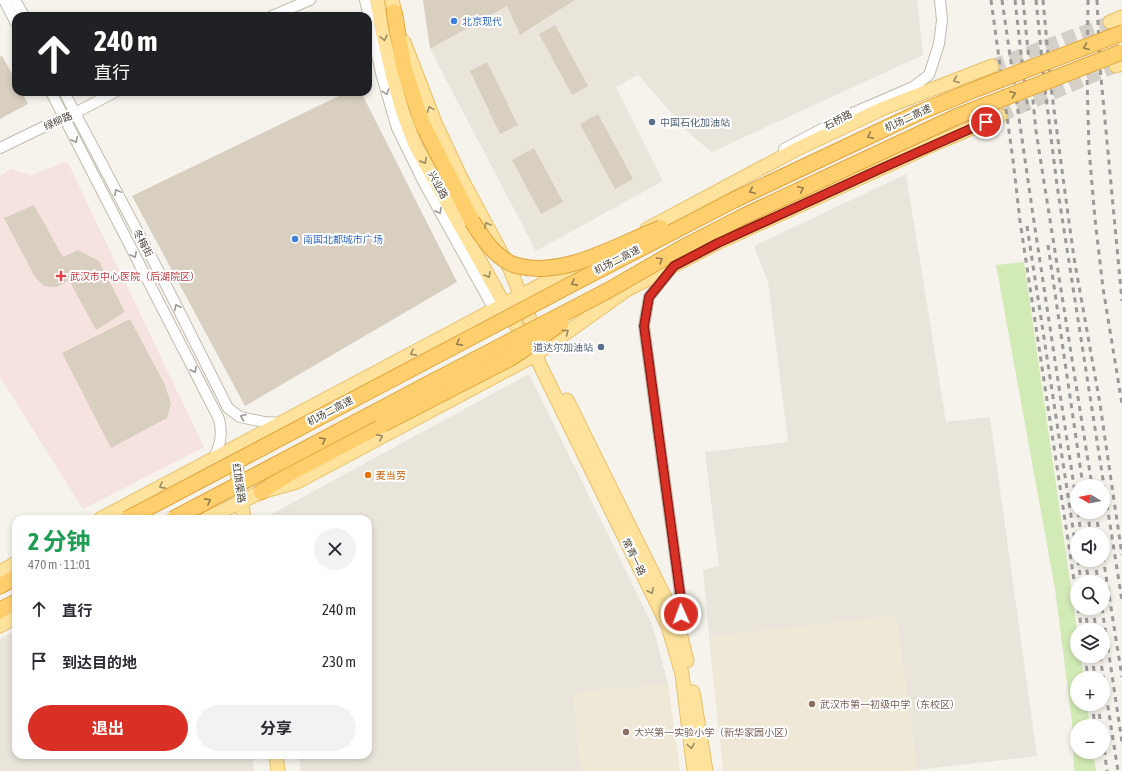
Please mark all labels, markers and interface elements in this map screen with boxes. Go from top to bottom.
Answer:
marker: 北京现代 [449,16,459,26]
place label: 北京现代 [462,16,502,27]
text: 240 m [94,25,157,57]
icon: ahead [28,28,80,80]
one-way arrow [379,35,387,42]
one-way arrow [1082,42,1089,50]
text: 直行 [94,62,130,83]
one-way arrow [952,76,959,84]
one-way arrow [381,89,390,96]
one-way arrow [1009,91,1016,99]
street label: 机场二高速 [883,102,933,134]
one-way arrow [427,105,435,112]
pin [969,105,1003,139]
street label: 石桥路 [822,108,854,132]
street label: 绿柳路 [42,110,74,132]
icon: arrive [975,111,997,133]
marker: 中国石化加油站 [647,117,657,127]
place label: 中国石化加油站 [660,117,730,128]
one-way arrow [866,131,874,139]
one-way arrow [70,135,77,143]
one-way arrow [420,157,427,164]
street label: 兴业路 [426,169,450,201]
one-way arrow [749,186,757,194]
one-way arrow [797,186,804,194]
one-way arrow [114,189,121,196]
one-way arrow [435,207,442,214]
one-way arrow [485,222,492,229]
street label: 冬梅街 [131,227,155,259]
marker: 南国北都城市广场 [290,234,300,244]
place label: 南国北都城市广场 [303,234,383,245]
street label: 机场二高速 [592,244,642,276]
one-way arrow [130,251,137,258]
one-way arrow [656,258,663,265]
marker: 武汉市中心医院（后湖院区） [55,270,67,282]
place label: 武汉市中心医院（后湖院区） [70,271,200,282]
one-way arrow [483,271,490,278]
one-way arrow [571,278,579,285]
one-way arrow [174,304,182,312]
one-way arrow [562,330,569,337]
one-way arrow [456,339,464,346]
place label: 道达尔加油站 [533,342,593,353]
marker: 道达尔加油站 [596,342,606,352]
one-way arrow [409,349,417,356]
one-way arrow [189,366,197,374]
street label: 机场二高速 [305,394,355,428]
one-way arrow [239,413,246,421]
one-way arrow [376,435,383,442]
one-way arrow [319,437,326,444]
street label: 红旗渠路 [231,462,247,504]
marker: 麦当劳 [363,470,373,480]
place label: 麦当劳 [376,470,406,481]
north arrow [1070,479,1110,519]
map controls [1070,479,1110,759]
one-way arrow [158,481,166,489]
one-way arrow [204,498,211,506]
button: sound [1070,527,1110,567]
text: 2 分钟 [28,528,91,555]
button: close [314,528,356,570]
street label: 常青一路 [620,537,648,577]
text: 470 m · 11:01 [28,557,91,572]
button: search [1070,575,1110,615]
one-way arrow [646,587,654,595]
position arrow [660,593,702,635]
icon: ahead [28,598,50,620]
text: 240 m [322,601,356,618]
text: 直行 [62,602,92,619]
button: layers [1070,623,1110,663]
icon: arrive [28,650,50,672]
text: 230 m [322,653,356,670]
text: 到达目的地 [62,654,137,671]
button: + [1070,671,1110,711]
marker: 武汉市第一初级中学（东校区） [807,699,817,709]
place label: 武汉市第一初级中学（东校区） [820,699,960,710]
button: 退出 [28,705,188,751]
button: 分享 [196,705,356,751]
button: − [1070,719,1110,759]
marker: 大兴第一实验小学（新华家园小区） [621,727,631,737]
place label: 大兴第一实验小学（新华家园小区） [634,727,794,738]
one-way arrow [686,743,695,749]

